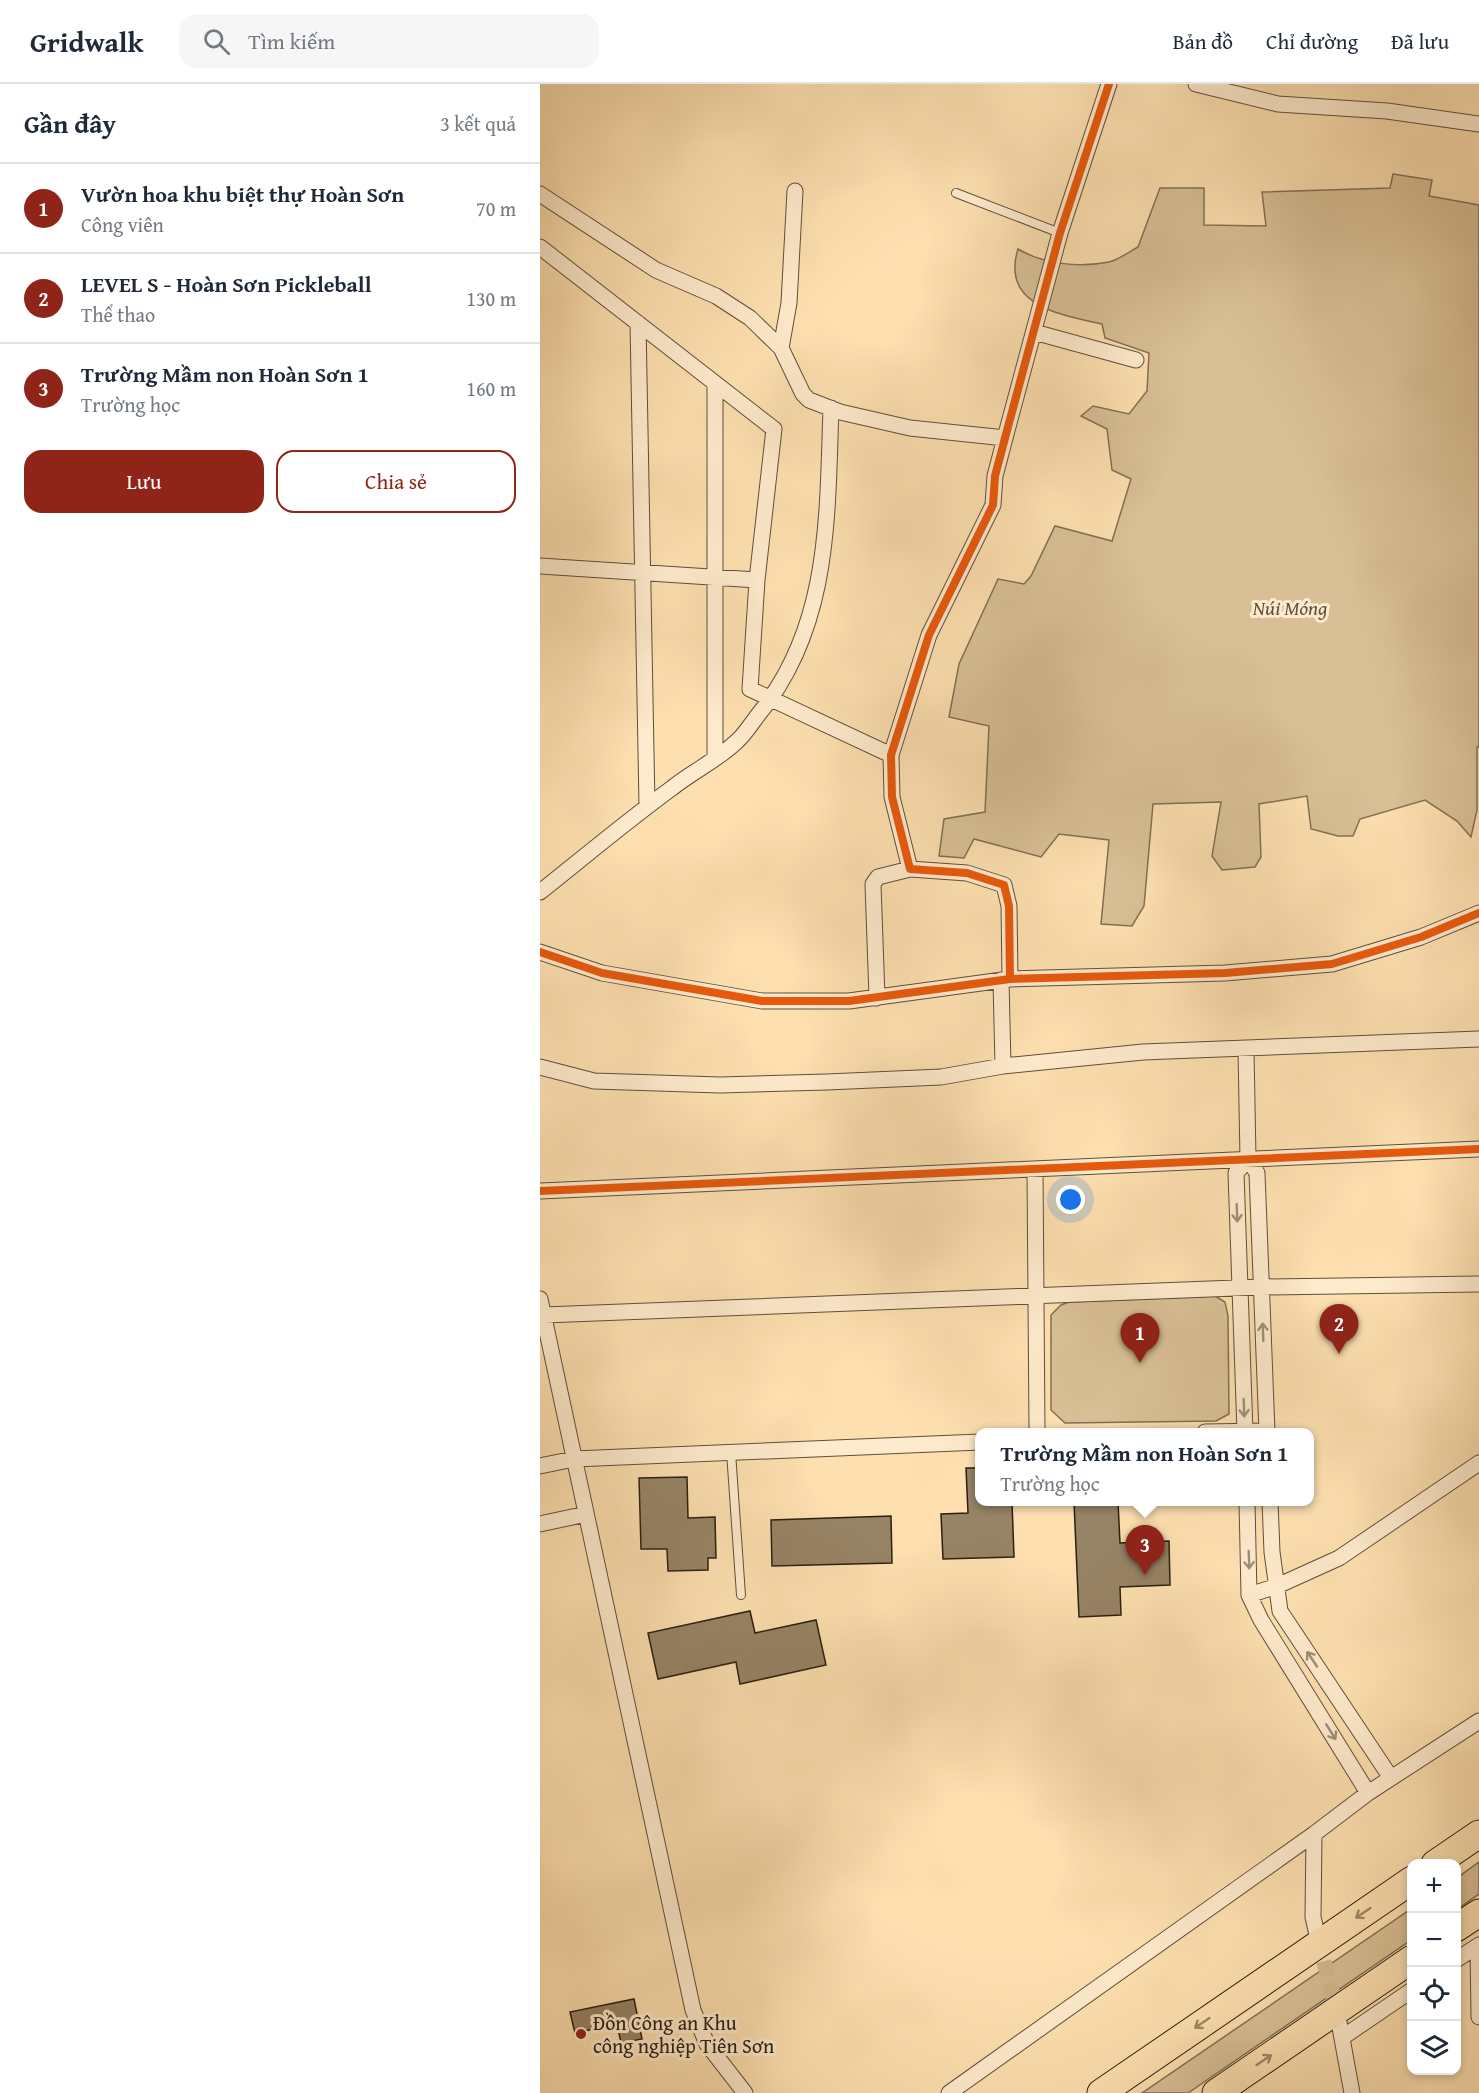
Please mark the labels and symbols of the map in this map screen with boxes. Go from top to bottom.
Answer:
park label: Núi Móng [1252,593,1327,622]
your location [1056,1185,1085,1214]
one-way arrow [1232,1202,1243,1222]
pin: 2 [1320,1304,1358,1354]
pin: 1 [1120,1314,1160,1363]
one-way arrow [1258,1323,1269,1343]
one-way arrow [1238,1397,1249,1417]
pin: 3 [1126,1526,1164,1575]
one-way arrow [1243,1549,1254,1569]
one-way arrow [1306,1651,1318,1668]
one-way arrow [1324,1724,1337,1741]
one-way arrow [1356,1907,1372,1919]
place label: Đồn Công an Khu công nghiệp Tiên Sơn [593,2008,774,2060]
one-way arrow [1195,2017,1211,2029]
marker: Đồn Công an Khu công nghiệp Tiên Sơn [574,2027,588,2041]
one-way arrow [1256,2054,1272,2066]

